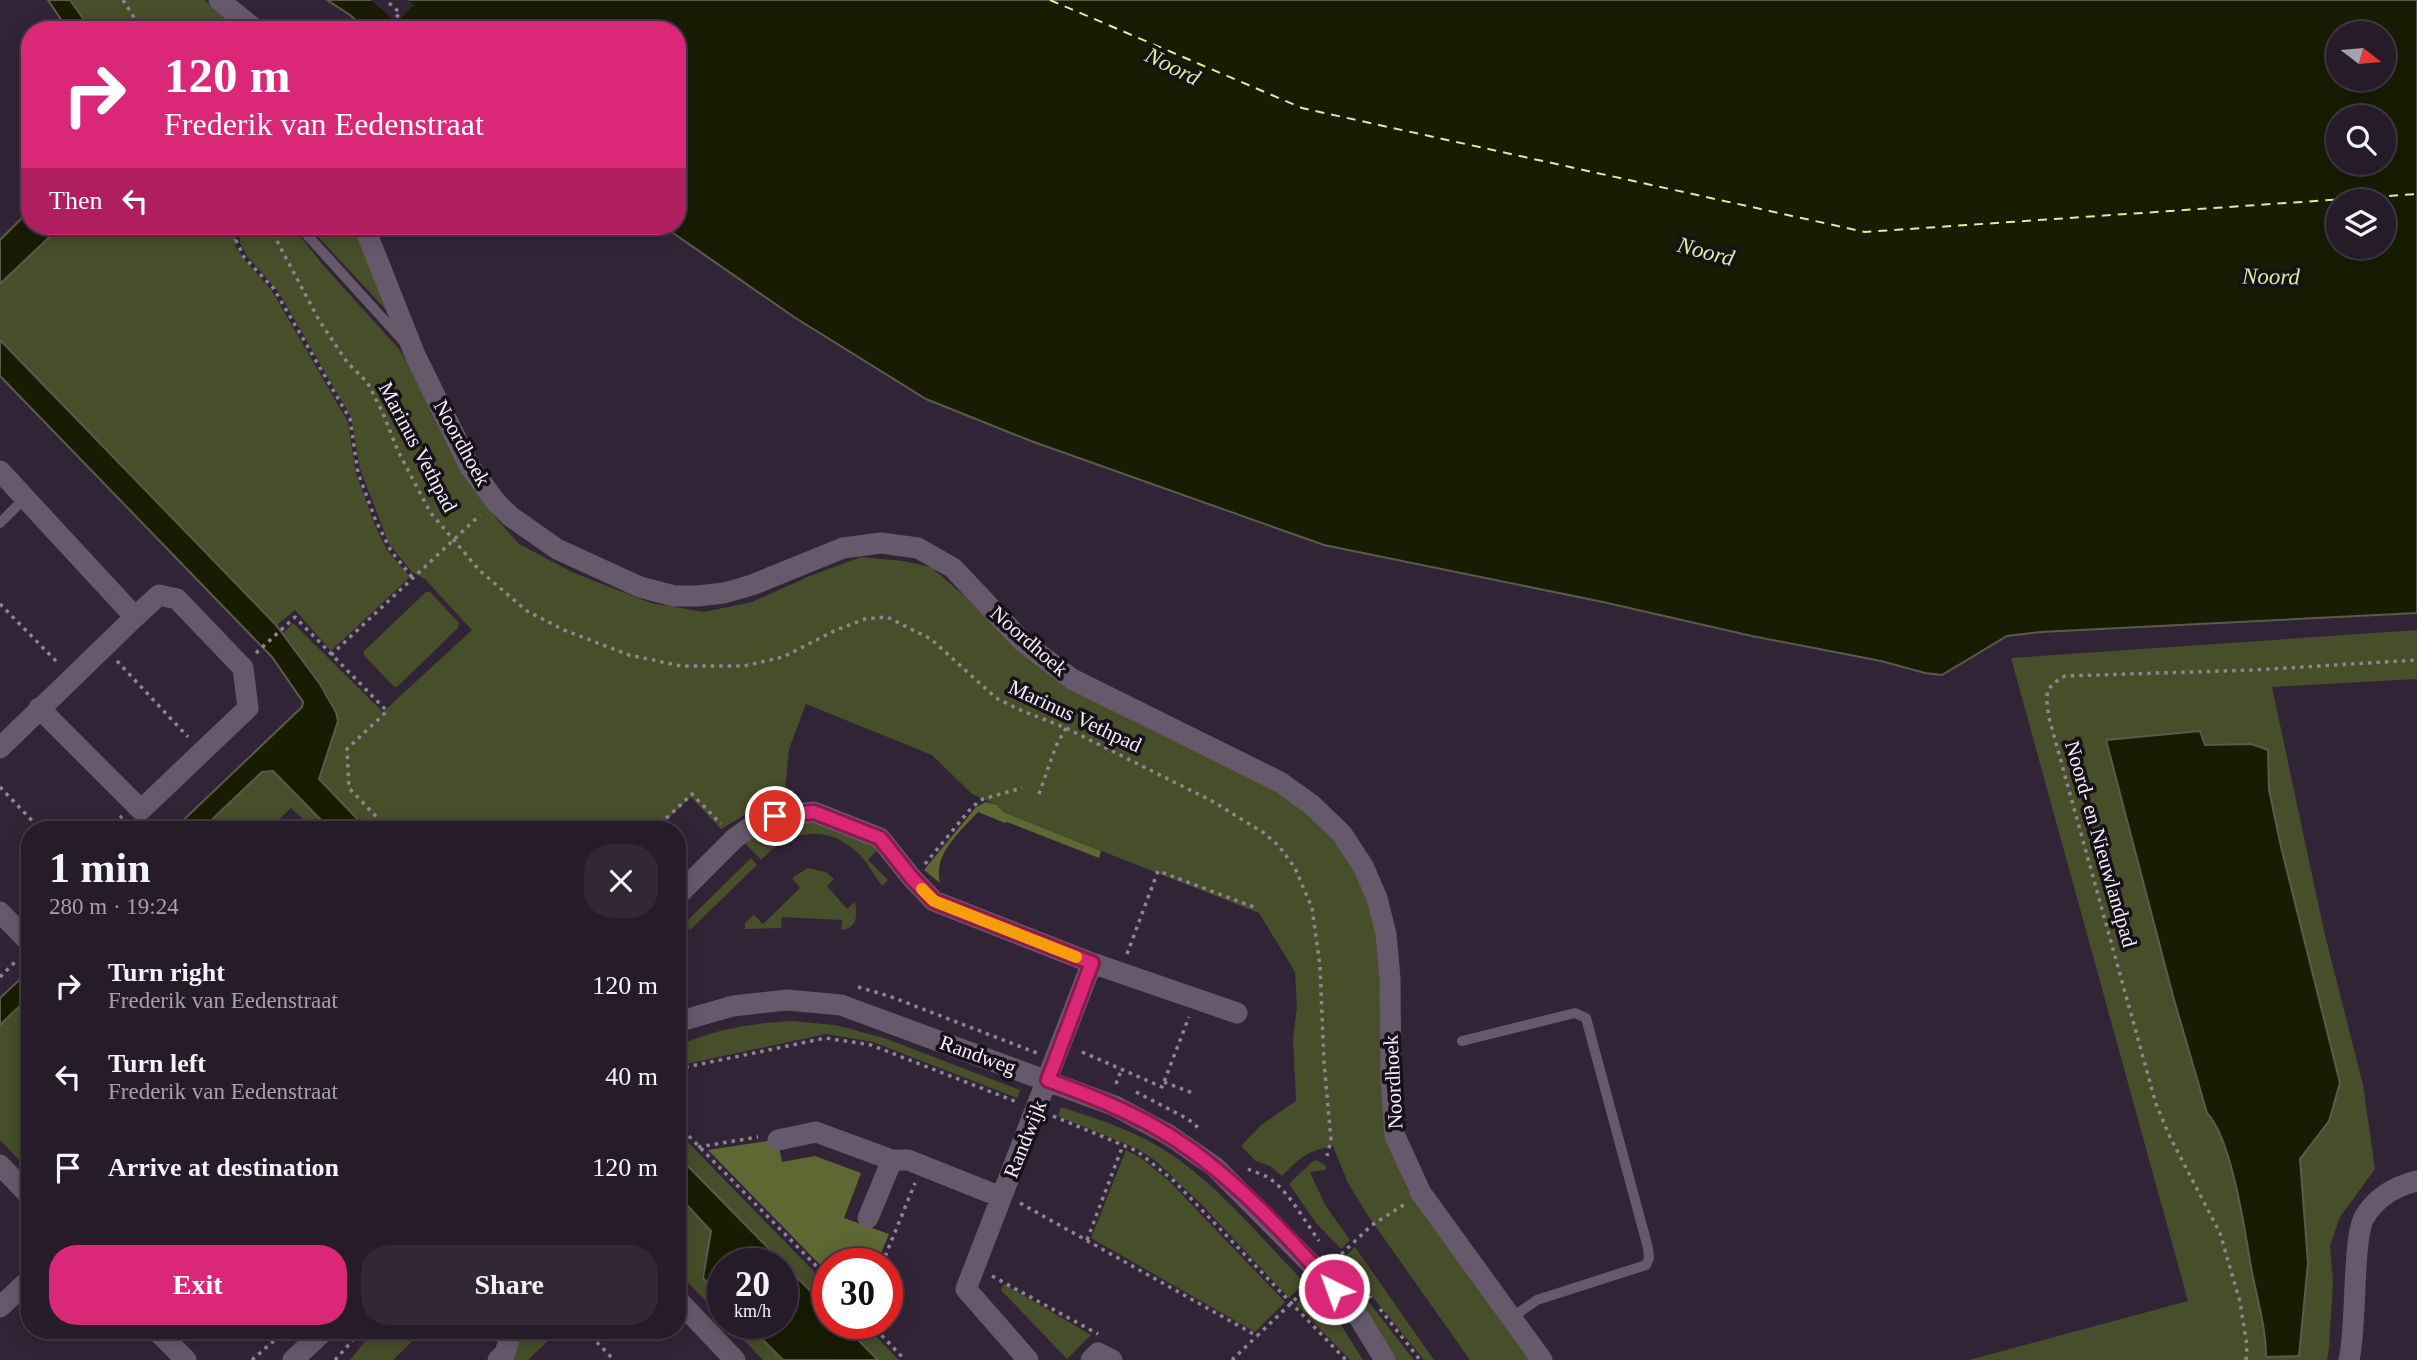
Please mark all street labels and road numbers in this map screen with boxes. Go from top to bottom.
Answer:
street label: Marinus Vethpad [374,378,463,517]
street label: Noordhoek [429,396,496,491]
street label: Noordhoek [985,601,1073,681]
street label: Marinus Vethpad [1005,675,1146,757]
street label: Noord- en Nieuwlandpad [2060,738,2142,950]
street label: Randweg [937,1030,1020,1080]
street label: Noordhoek [1379,1034,1407,1130]
street label: Randwijk [999,1096,1052,1181]

